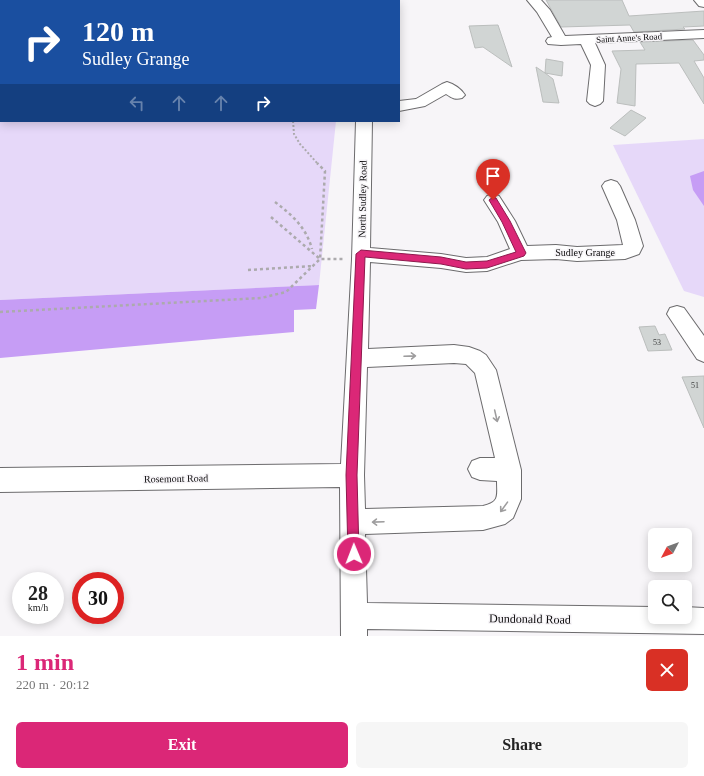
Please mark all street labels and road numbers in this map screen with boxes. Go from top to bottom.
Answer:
street label: Saint Anne's Road [596,31,663,45]
street label: North Sudley Road [356,160,369,238]
street label: Sudley Grange [555,247,615,258]
street label: Rosemont Road [144,472,208,485]
street label: Dundonald Road [489,611,571,627]

